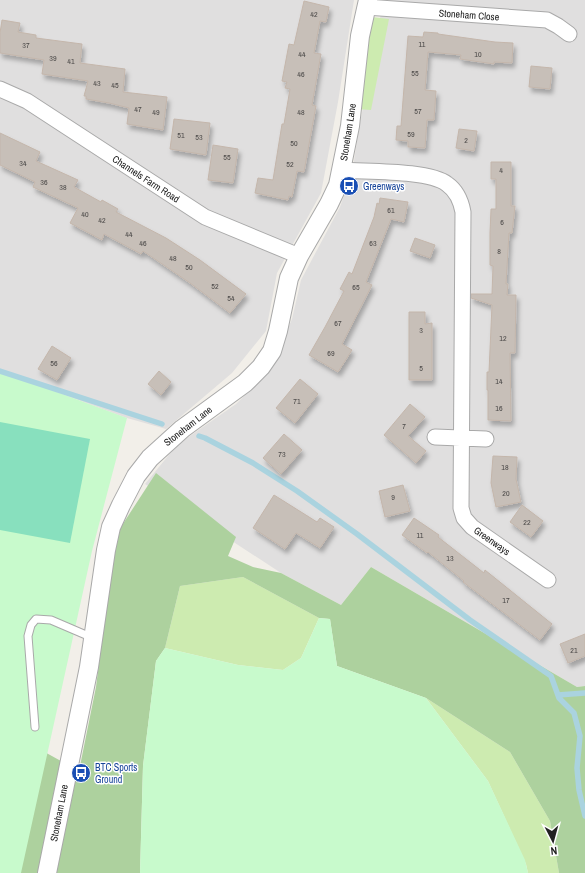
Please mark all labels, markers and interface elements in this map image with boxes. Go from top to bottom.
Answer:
street label: Stoneham Close [438,6,500,24]
house number: 42 [310,9,318,19]
house number: 11 [419,39,426,49]
house number: 37 [22,40,30,50]
house number: 44 [298,49,306,59]
house number: 10 [474,49,482,59]
house number: 39 [49,53,57,63]
house number: 41 [67,56,75,66]
house number: 55 [411,68,419,78]
house number: 46 [297,69,305,79]
house number: 43 [93,78,101,88]
house number: 45 [111,80,119,90]
street label: Stoneham Lane [337,102,359,162]
house number: 47 [134,104,142,114]
house number: 57 [414,106,422,116]
house number: 49 [152,107,160,117]
house number: 48 [297,107,305,117]
house number: 59 [407,129,415,139]
house number: 51 [177,130,185,140]
house number: 53 [195,132,203,142]
house number: 2 [464,135,468,145]
house number: 50 [290,138,298,148]
street label: Channels Farm Road [110,152,182,206]
house number: 55 [223,152,231,162]
house number: 34 [19,158,27,168]
house number: 52 [286,159,294,169]
house number: 4 [499,165,503,175]
bus stop icon: Greenways [338,175,360,197]
house number: 36 [40,177,48,187]
place label: Greenways [363,180,404,193]
house number: 38 [59,182,67,192]
house number: 61 [387,205,395,215]
house number: 40 [81,209,89,219]
house number: 42 [98,215,106,225]
house number: 6 [500,217,504,227]
house number: 44 [125,229,133,239]
house number: 46 [139,238,147,248]
house number: 63 [369,238,377,248]
house number: 8 [497,246,501,256]
house number: 48 [169,253,177,263]
house number: 50 [185,262,193,272]
house number: 52 [211,281,219,291]
house number: 65 [352,282,360,292]
house number: 54 [227,293,235,303]
house number: 67 [334,318,342,328]
house number: 3 [419,325,423,335]
house number: 12 [499,333,507,343]
house number: 69 [327,348,335,358]
house number: 56 [50,358,58,368]
house number: 5 [419,363,423,373]
house number: 14 [495,376,503,386]
house number: 71 [293,396,301,406]
street label: Stoneham Lane [161,403,215,449]
house number: 16 [495,403,503,413]
house number: 7 [402,421,406,431]
house number: 73 [278,449,286,459]
house number: 18 [501,462,509,472]
house number: 20 [502,488,510,498]
house number: 9 [391,492,395,502]
house number: 22 [523,517,531,527]
street label: Greenways [471,524,513,558]
house number: 11 [417,530,424,540]
house number: 13 [446,553,454,563]
house number: 17 [502,595,510,605]
house number: 21 [570,645,578,655]
place label: BTC Sports Ground [95,761,137,786]
bus stop icon: BTC Sports Ground [70,762,92,784]
street label: Stoneham Lane [47,783,71,843]
north arrow [533,821,573,861]
text: N [550,844,558,858]

